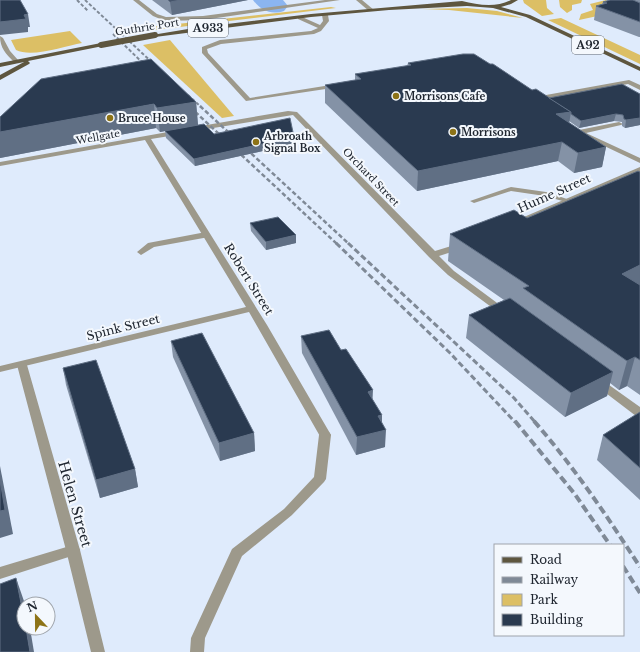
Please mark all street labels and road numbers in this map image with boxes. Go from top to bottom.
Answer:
street label: Guthrie Port [114,16,180,38]
road number: A933 [188,19,228,37]
road number: A92 [572,36,604,54]
street label: Wellgate [74,127,121,147]
street label: Orchard Street [340,145,402,209]
street label: Hume Street [515,170,593,216]
street label: Robert Street [221,240,277,318]
street label: Spink Street [85,311,162,343]
street label: Helen Street [54,459,96,550]

